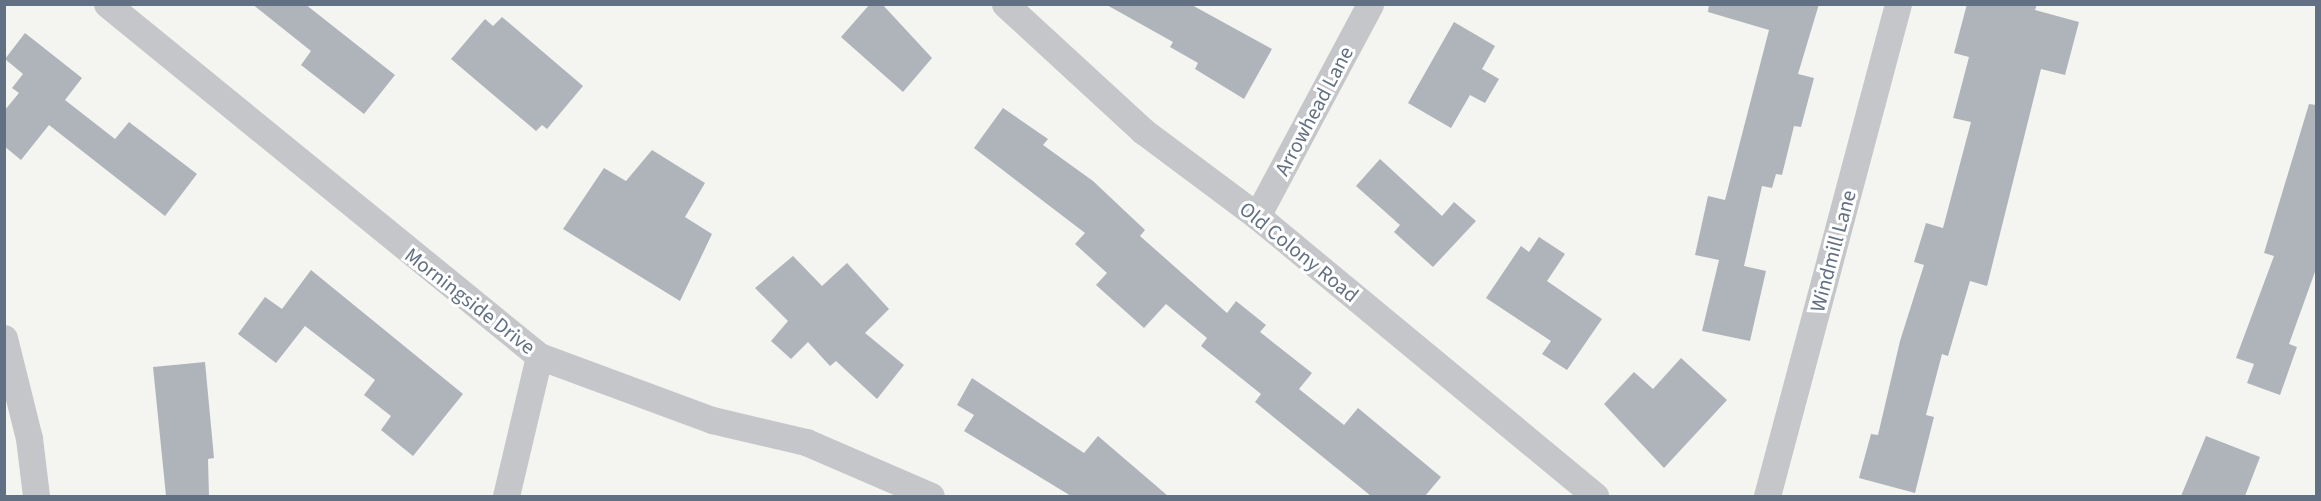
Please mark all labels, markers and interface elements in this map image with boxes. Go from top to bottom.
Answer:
street label: Arrowhead Lane [1269,42,1359,180]
street label: Windmill Lane [1805,187,1861,315]
street label: Old Colony Road [1234,196,1364,308]
street label: Morningside Drive [400,242,540,360]

